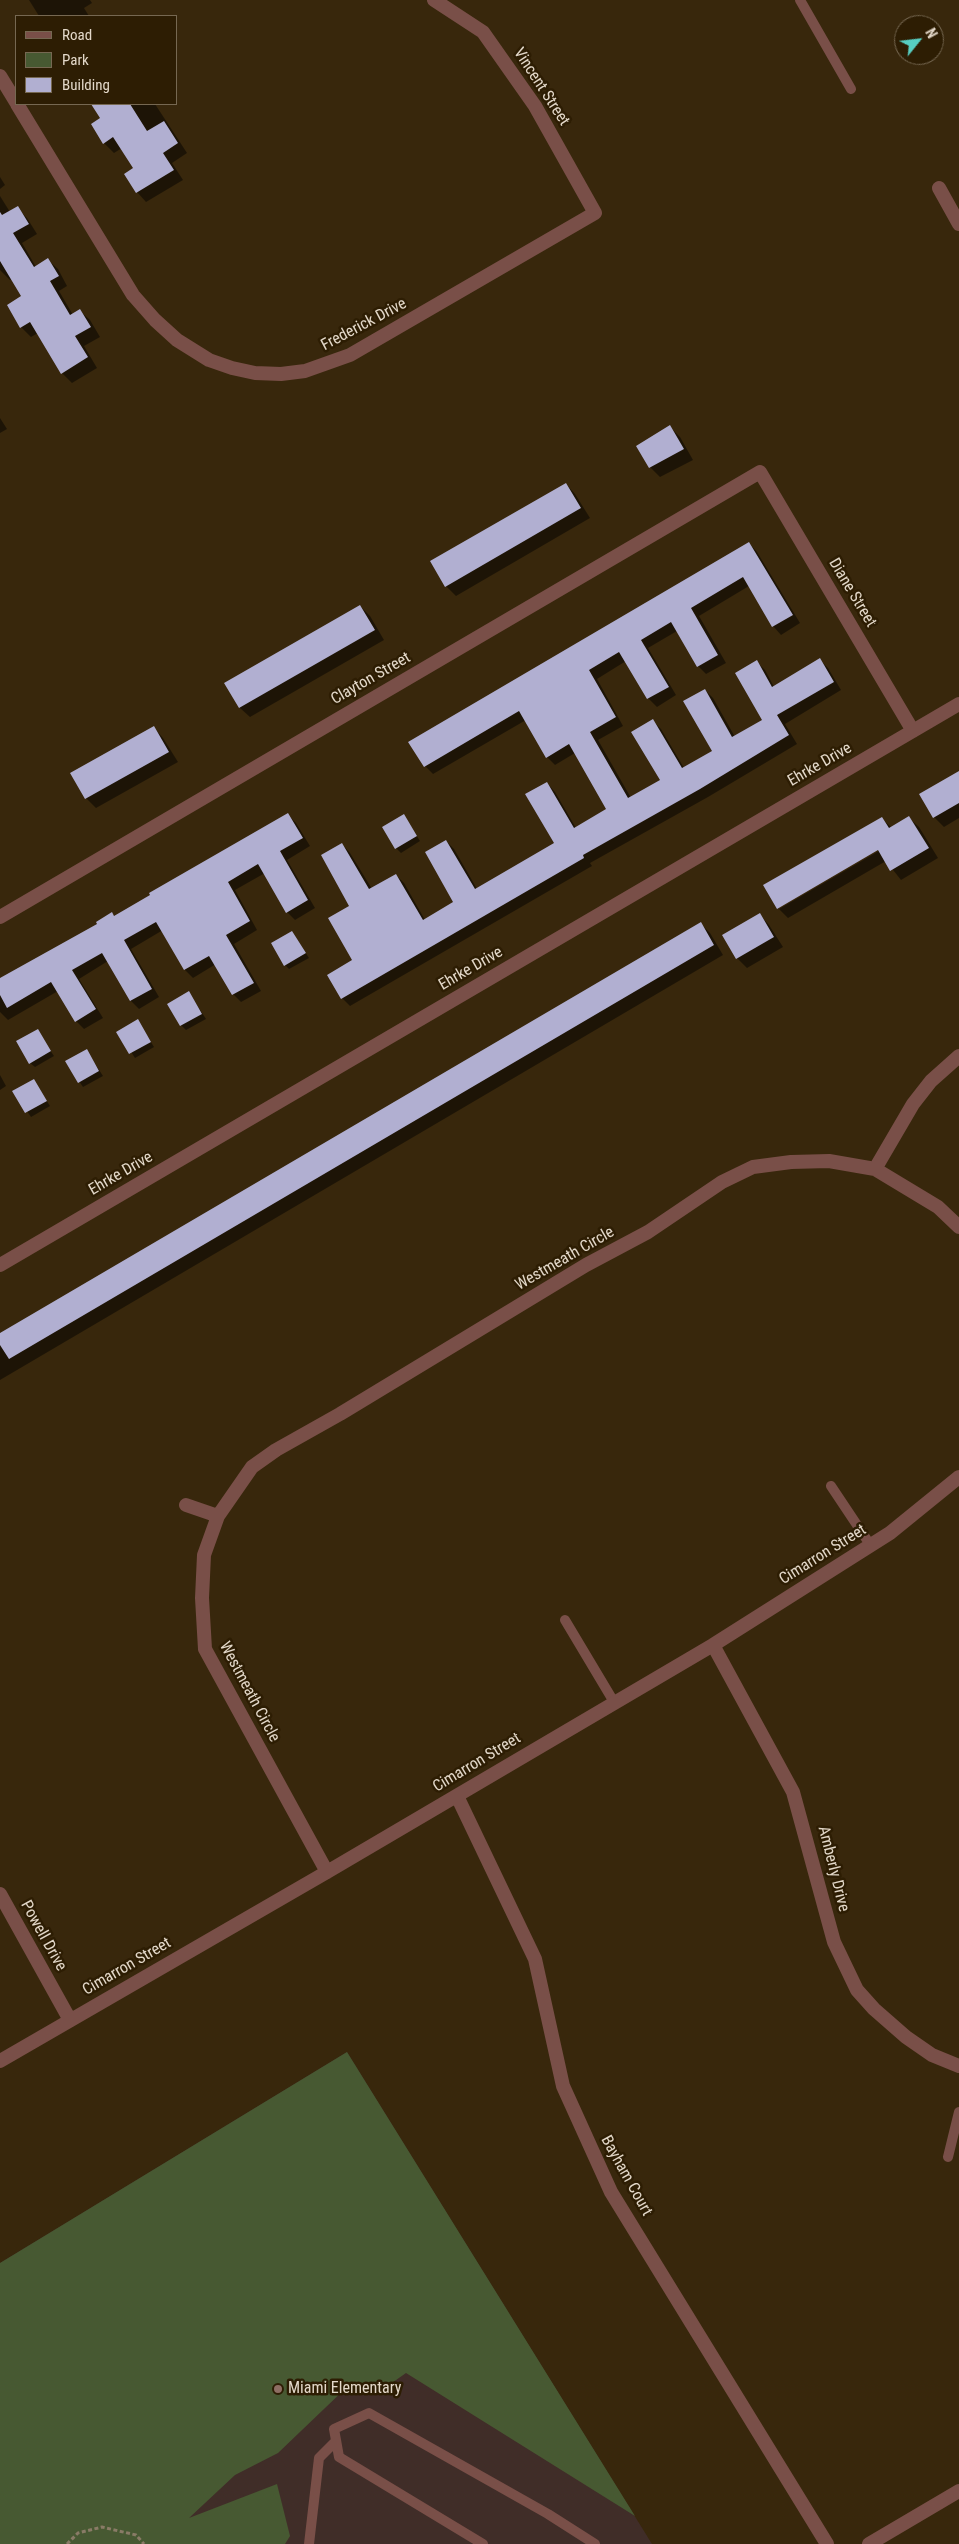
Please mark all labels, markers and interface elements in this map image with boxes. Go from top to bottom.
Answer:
legend [15,15,178,105]
north arrow [894,15,944,65]
text: Road [62,26,92,44]
text: N [922,26,940,41]
street label: Vincent Street [509,44,573,130]
text: Park [62,51,89,69]
text: Building [62,76,110,94]
street label: Frederick Drive [318,294,410,356]
street label: Diane Street [824,555,880,631]
street label: Clayton Street [328,649,414,709]
street label: Ehrke Drive [785,739,855,791]
street label: Ehrke Drive [436,943,506,995]
street label: Ehrke Drive [86,1148,156,1200]
street label: Westmeath Circle [512,1223,618,1295]
street label: Cimarron Street [776,1521,870,1589]
street label: Westmeath Circle [215,1639,283,1745]
street label: Cimarron Street [430,1729,524,1797]
street label: Amberly Drive [813,1824,853,1914]
street label: Powell Drive [16,1897,70,1975]
street label: Cimarron Street [79,1934,175,2000]
street label: Bayham Court [596,2132,656,2220]
place label: Miami Elementary [288,2379,401,2399]
marker: Miami Elementary [272,2383,284,2395]

